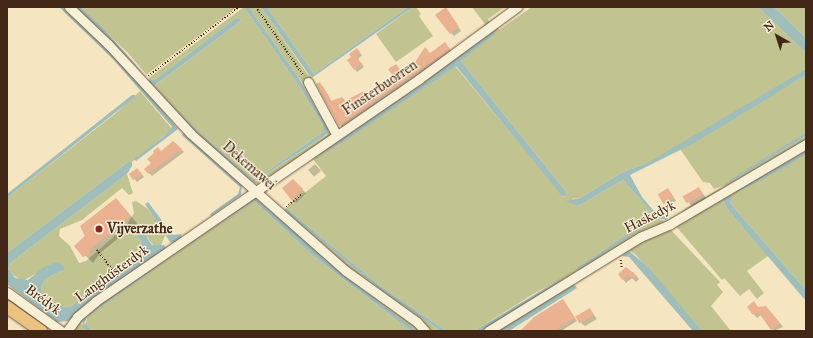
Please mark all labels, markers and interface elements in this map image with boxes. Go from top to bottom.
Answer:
north arrow [757,16,797,56]
text: N [761,18,777,34]
street label: Finsterbuorren [339,57,421,119]
street label: Dekemawei [219,138,279,194]
street label: Haskedyk [622,197,678,237]
place label: Vijverzathe [107,221,173,237]
marker: Vijverzathe [94,224,104,234]
street label: Langhústerdyk [72,242,152,306]
street label: Brédyk [22,281,64,319]

